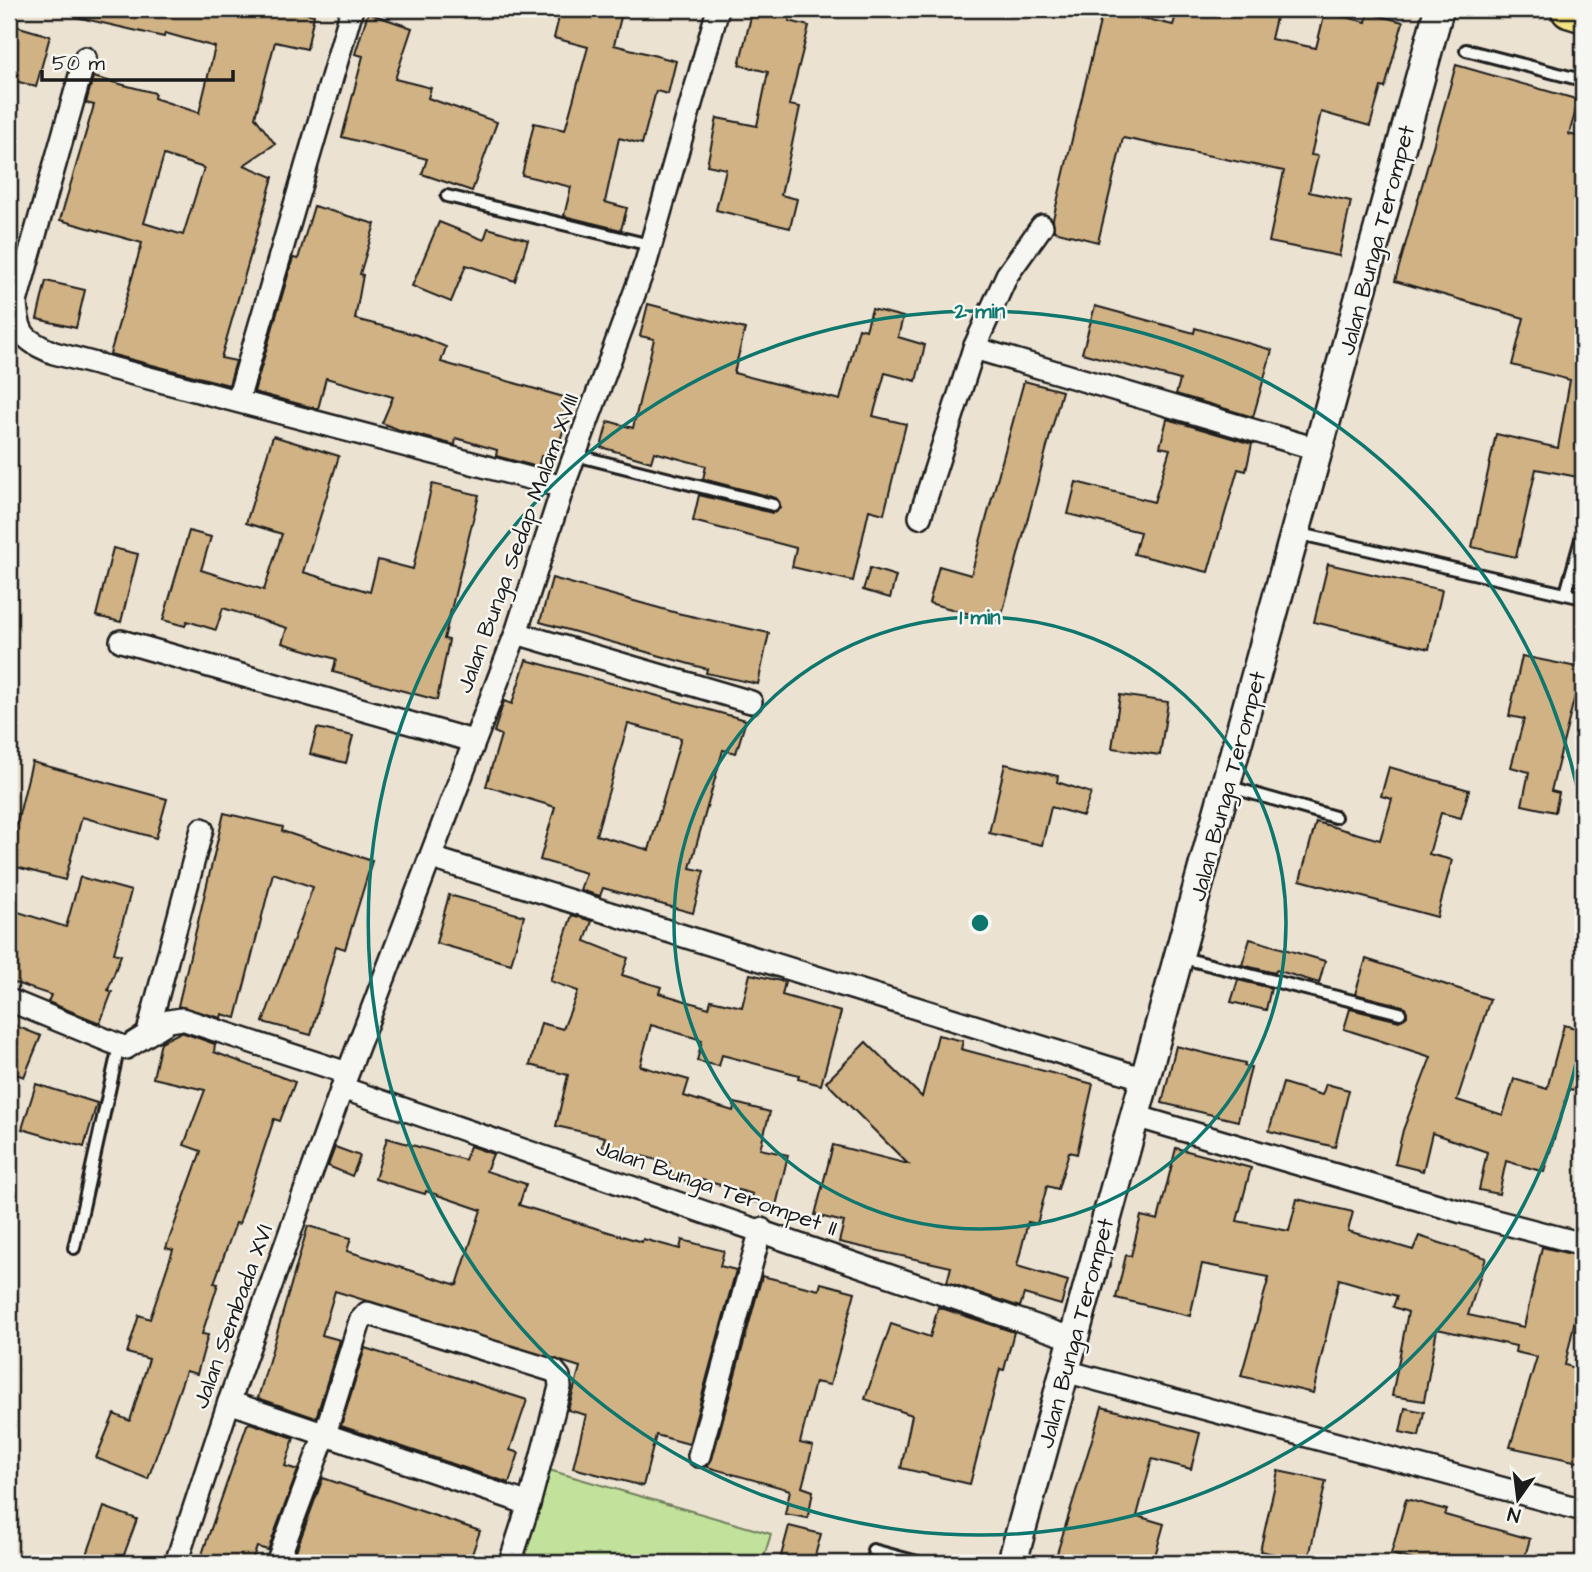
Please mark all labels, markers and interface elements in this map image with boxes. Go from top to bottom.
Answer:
scale bar [42,38,233,82]
text: 50 m [52,49,106,78]
street label: Jalan Bunga Terompet [1331,121,1424,359]
text: 2 min [954,297,1006,326]
street label: Jalan Bunga Sedap Malam XVIII [449,389,588,698]
text: 1 min [959,603,1001,632]
street label: Jalan Bunga Terompet [1182,667,1275,905]
centre of rings [968,911,992,935]
street label: Jalan Bunga Terompet II [591,1132,842,1245]
street label: Jalan Bunga Terompet [1030,1214,1123,1452]
street label: Jalan Sembada XVI [185,1220,281,1413]
north arrow [1484,1464,1554,1534]
text: N [1505,1499,1523,1529]

